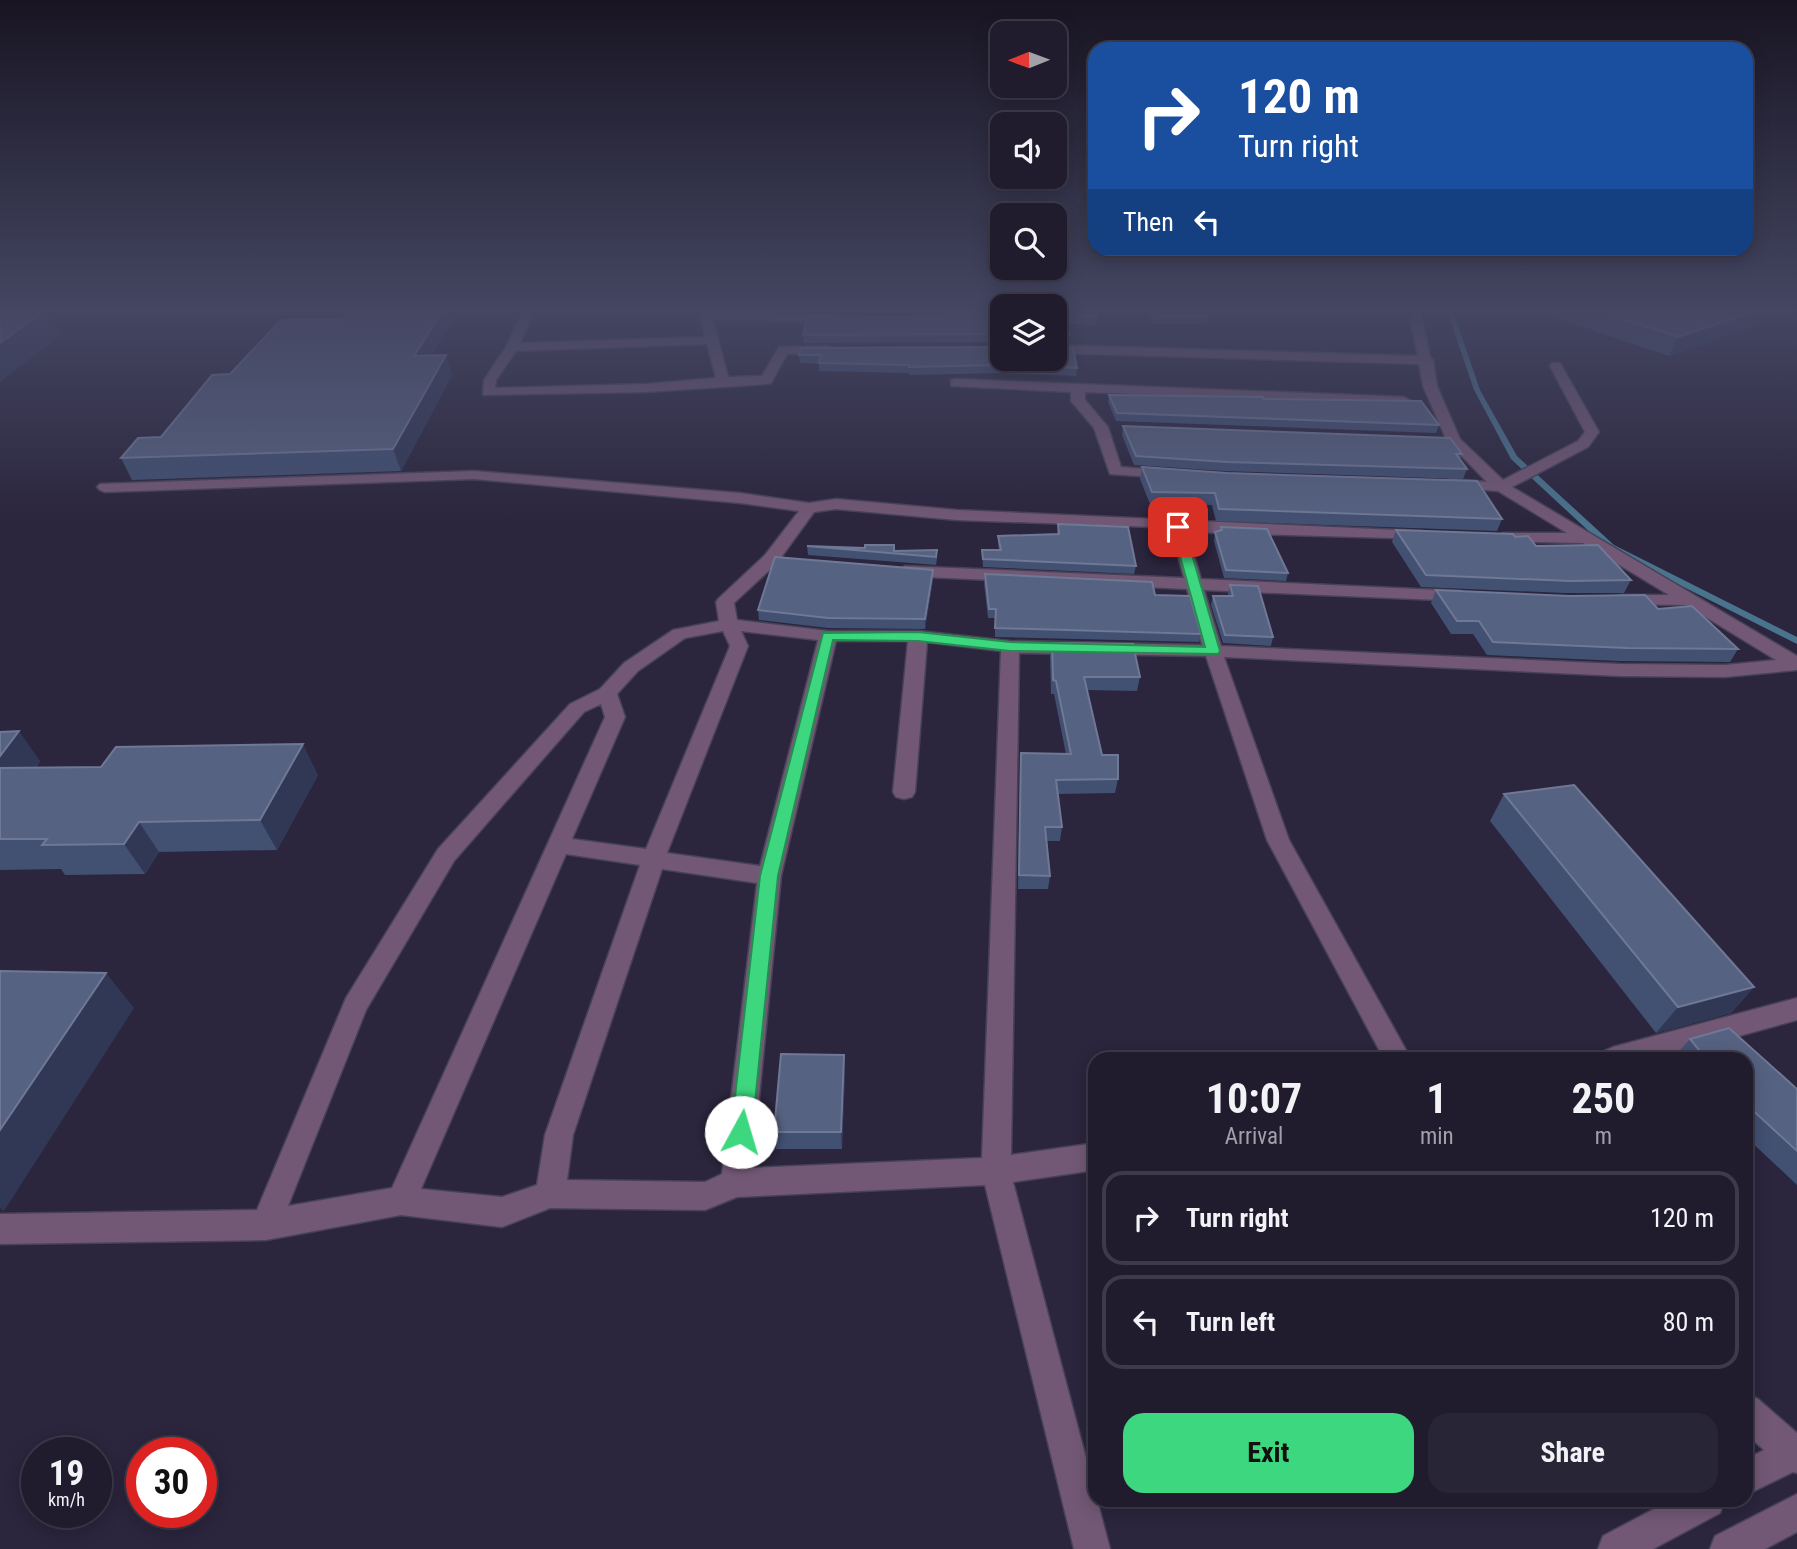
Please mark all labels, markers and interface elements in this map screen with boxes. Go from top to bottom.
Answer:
north arrow [990,21,1068,98]
map controls [990,21,1067,371]
text: 120 m [1238,68,1360,125]
icon: right [1123,70,1214,161]
button: sound [990,112,1067,189]
text: Turn right [1238,127,1359,165]
button: search [990,203,1067,280]
icon: left [1188,203,1226,241]
text: Then [1123,207,1174,237]
button: layers [990,294,1067,371]
pin [1148,497,1208,557]
icon: arrive [1159,508,1197,546]
text: 10:07 [1206,1074,1302,1123]
text: 1 [1426,1074,1447,1123]
text: 250 [1571,1074,1635,1123]
position arrow [704,1095,778,1169]
text: Arrival [1225,1123,1283,1150]
text: min [1420,1123,1454,1150]
text: m [1595,1123,1612,1150]
icon: right [1127,1199,1165,1237]
text: Turn right [1186,1203,1288,1233]
text: 120 m [1650,1203,1714,1233]
icon: left [1127,1303,1165,1341]
text: Turn left [1186,1307,1275,1337]
text: 80 m [1663,1307,1714,1337]
button: Exit [1123,1413,1414,1493]
button: Share [1428,1413,1718,1493]
speed limit sign: 30 [126,1437,217,1528]
text: 19 [49,1453,84,1494]
text: km/h [48,1489,85,1510]

